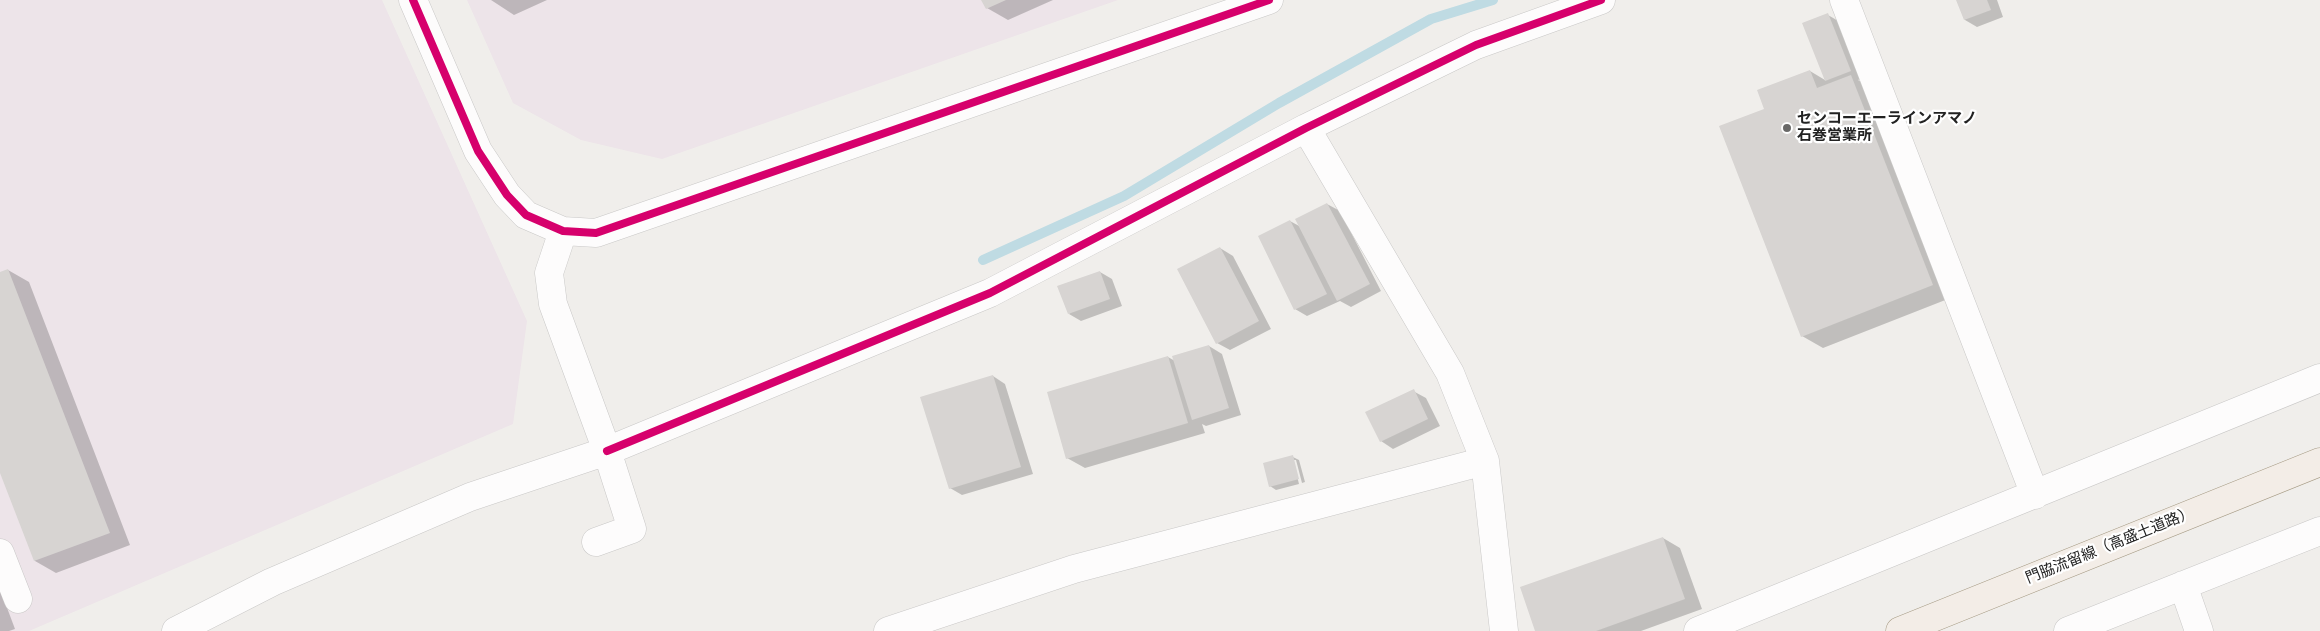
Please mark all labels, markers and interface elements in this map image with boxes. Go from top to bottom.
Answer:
place label: センコーエーラインアマノ 石巻営業所 [1797,110,1977,145]
marker: センコーエーラインアマノ 石巻営業所 [1781,122,1793,134]
street label: 門脇流留線（高盛土道路） [2023,504,2197,588]

